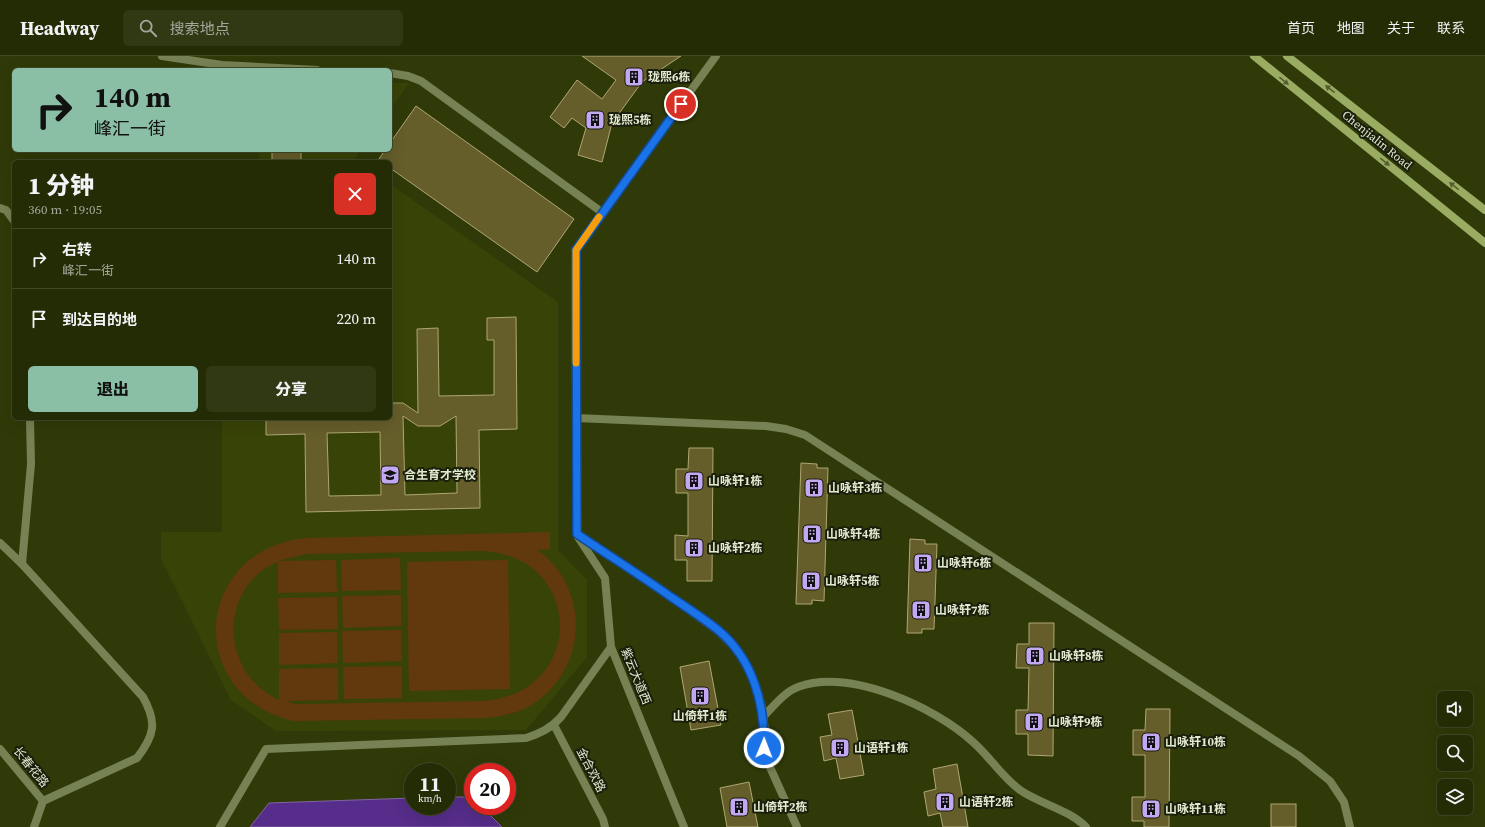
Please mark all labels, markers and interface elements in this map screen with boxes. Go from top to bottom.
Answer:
search box [123,10,403,46]
text: Headway [20,15,99,41]
icon: search [137,17,159,39]
text: 搜索地点 [169,18,229,39]
text: 首页 [1287,18,1315,38]
text: 地图 [1337,18,1365,38]
text: 关于 [1387,18,1415,38]
text: 联系 [1437,18,1465,38]
building icon: 珑熙6栋 [623,66,645,88]
place label: 珑熙6栋 [648,69,691,85]
one-way arrow [1279,76,1290,85]
text: 140 m [94,78,171,116]
icon: right [28,84,80,136]
one-way arrow [1324,85,1335,93]
pin [664,87,698,121]
icon: arrive [670,93,692,115]
street label: Chenjialin Road [1339,107,1415,173]
building icon: 珑熙5栋 [584,109,606,131]
place label: 珑熙5栋 [609,112,652,128]
text: 峰汇一街 [94,116,166,141]
one-way arrow [1380,158,1391,167]
text: 1 分钟 [28,169,94,202]
button: close [334,173,376,215]
one-way arrow [1449,182,1460,190]
text: 360 m · 19:05 [28,201,102,218]
text: 右转 [62,239,92,260]
icon: right [28,248,50,270]
text: 140 m [336,248,376,269]
text: 峰汇一街 [62,262,114,279]
icon: arrive [28,308,50,330]
text: 220 m [336,308,376,329]
text: 到达目的地 [62,309,137,330]
button: 退出 [28,366,198,412]
button: 分享 [206,366,376,412]
school or university icon: 合生育才学校 [379,464,401,486]
place label: 合生育才学校 [404,467,476,483]
building icon: 山咏轩1栋 [683,470,705,492]
place label: 山咏轩1栋 [708,473,763,489]
building icon: 山咏轩3栋 [803,477,825,499]
place label: 山咏轩3栋 [828,480,883,496]
building icon: 山咏轩4栋 [801,523,823,545]
place label: 山咏轩4栋 [826,526,881,542]
building icon: 山咏轩2栋 [683,537,705,559]
place label: 山咏轩2栋 [708,540,763,556]
building icon: 山咏轩6栋 [912,552,934,574]
place label: 山咏轩6栋 [937,555,992,571]
building icon: 山咏轩5栋 [800,570,822,592]
place label: 山咏轩5栋 [825,573,880,589]
building icon: 山咏轩7栋 [910,599,932,621]
place label: 山咏轩7栋 [935,602,990,618]
street label: 紫云大道西 [617,645,655,707]
building icon: 山咏轩8栋 [1024,645,1046,667]
place label: 山咏轩8栋 [1049,648,1104,664]
building icon: 山倚轩1栋 [689,685,711,707]
map controls [1437,691,1473,815]
button: sound [1437,691,1473,727]
place label: 山倚轩1栋 [673,708,727,724]
building icon: 山咏轩9栋 [1023,711,1045,733]
place label: 山咏轩9栋 [1048,714,1103,730]
position arrow [743,727,785,769]
building icon: 山咏轩10栋 [1140,731,1162,753]
place label: 山咏轩10栋 [1165,734,1226,750]
button: search [1437,735,1473,771]
building icon: 山语轩1栋 [829,737,851,759]
place label: 山语轩1栋 [854,740,909,756]
street label: 长春花路 [10,743,52,791]
street label: 金合欢路 [573,745,609,795]
speed limit sign: 20 [464,763,516,815]
text: 11 [419,770,441,798]
button: layers [1437,779,1473,815]
building icon: 山语轩2栋 [934,791,956,813]
text: km/h [418,792,442,805]
place label: 山语轩2栋 [959,794,1014,810]
building icon: 山倚轩2栋 [728,796,750,818]
building icon: 山咏轩11栋 [1140,798,1162,820]
place label: 山倚轩2栋 [753,799,808,815]
place label: 山咏轩11栋 [1165,801,1226,817]

